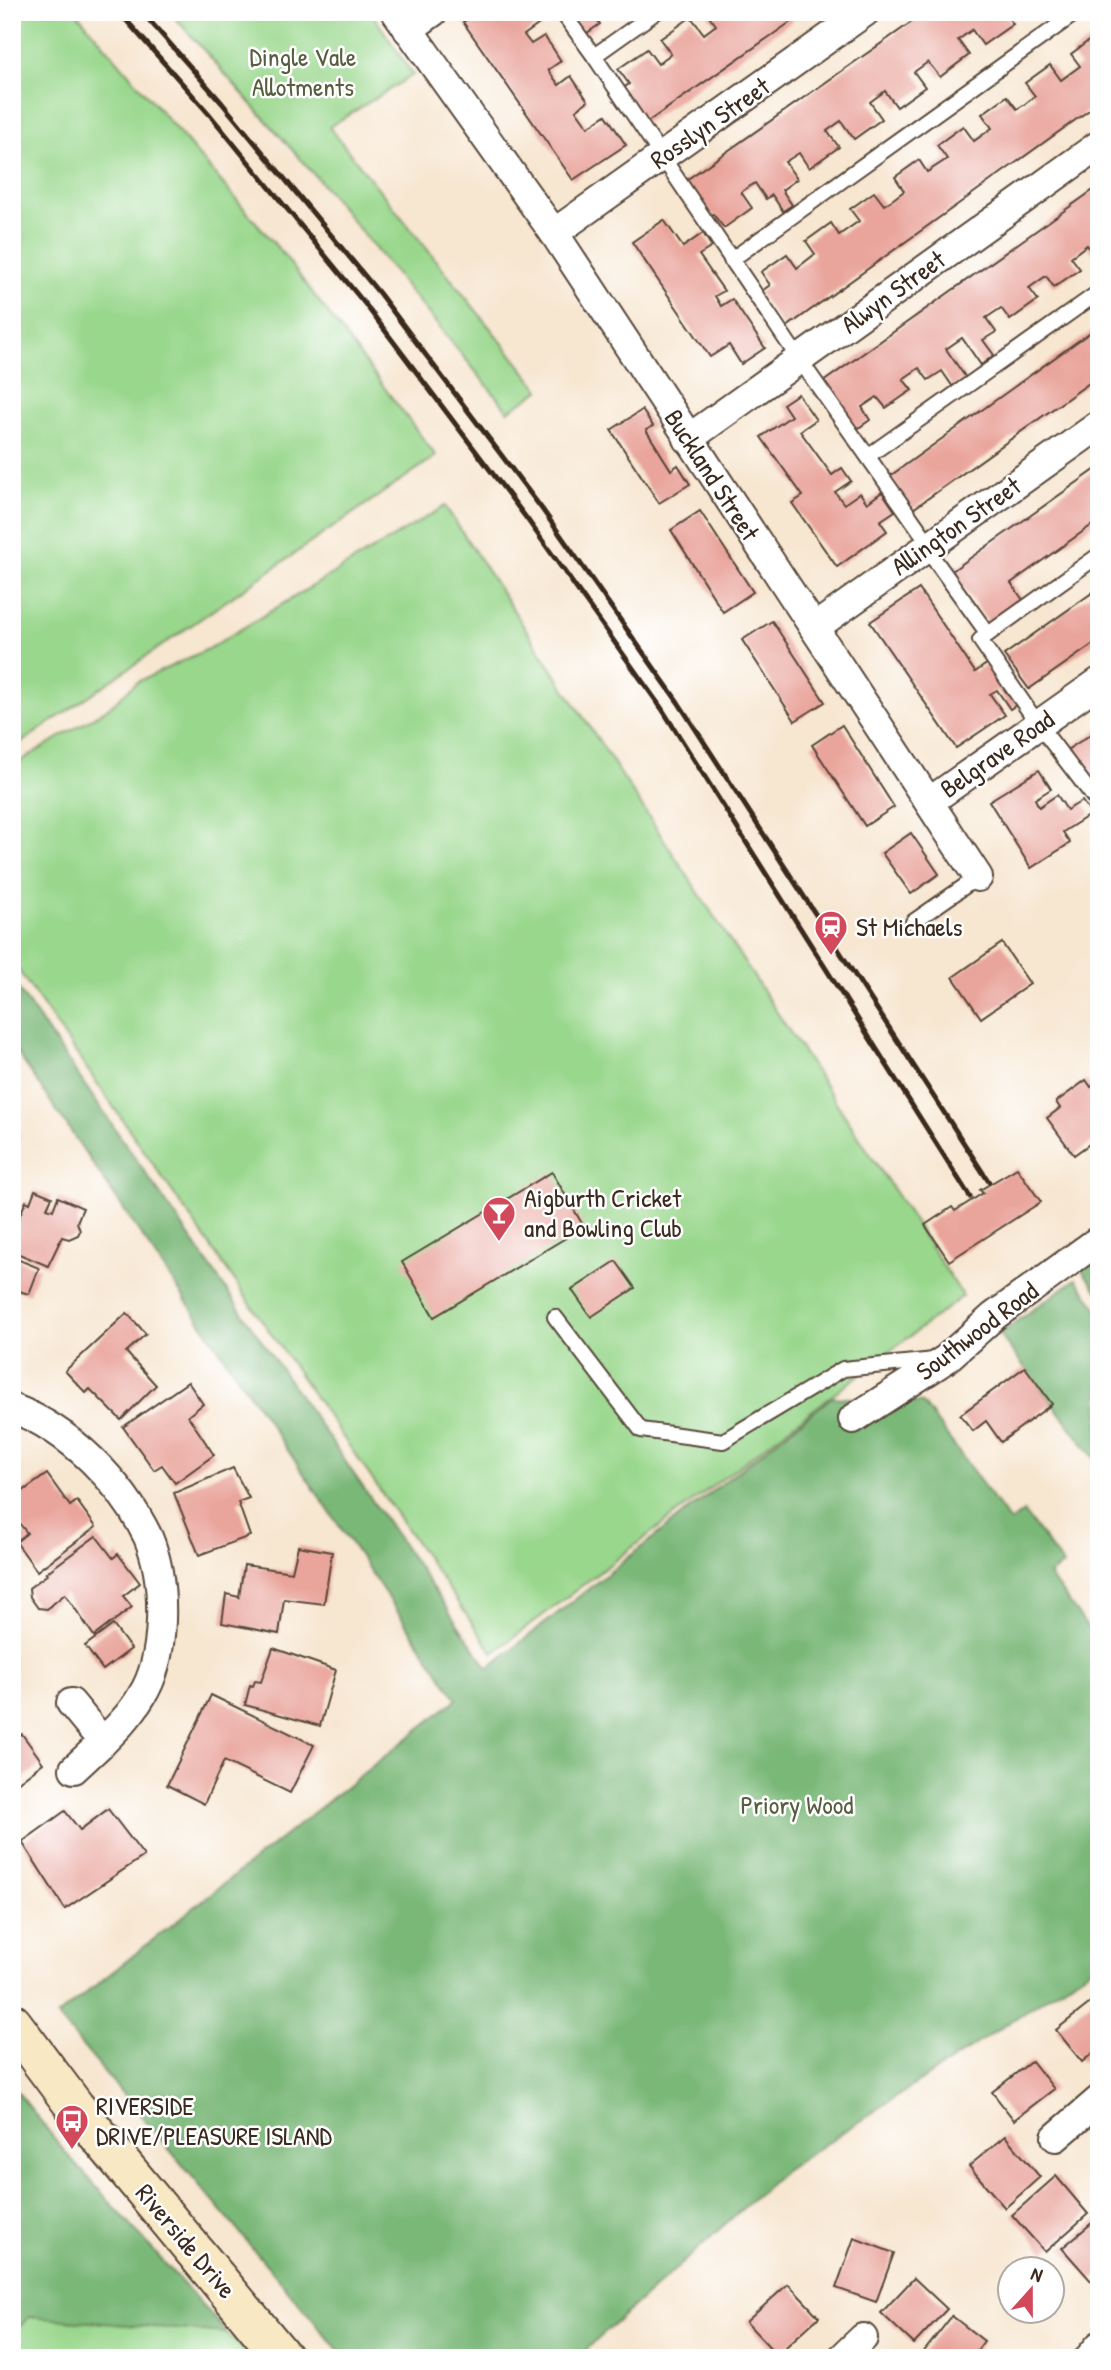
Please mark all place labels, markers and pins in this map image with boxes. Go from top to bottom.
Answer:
station icon: St Michaels [812,908,850,957]
place label: St Michaels [856,909,963,944]
place label: Aigburth Cricket and Bowling Club [524,1180,682,1245]
bar icon: Aigburth Cricket and Bowling Club [480,1194,518,1243]
place label: RIVERSIDE DRIVE/PLEASURE ISLAND [96,2088,332,2153]
bus stop icon: RIVERSIDE DRIVE/PLEASURE ISLAND [53,2102,91,2151]

